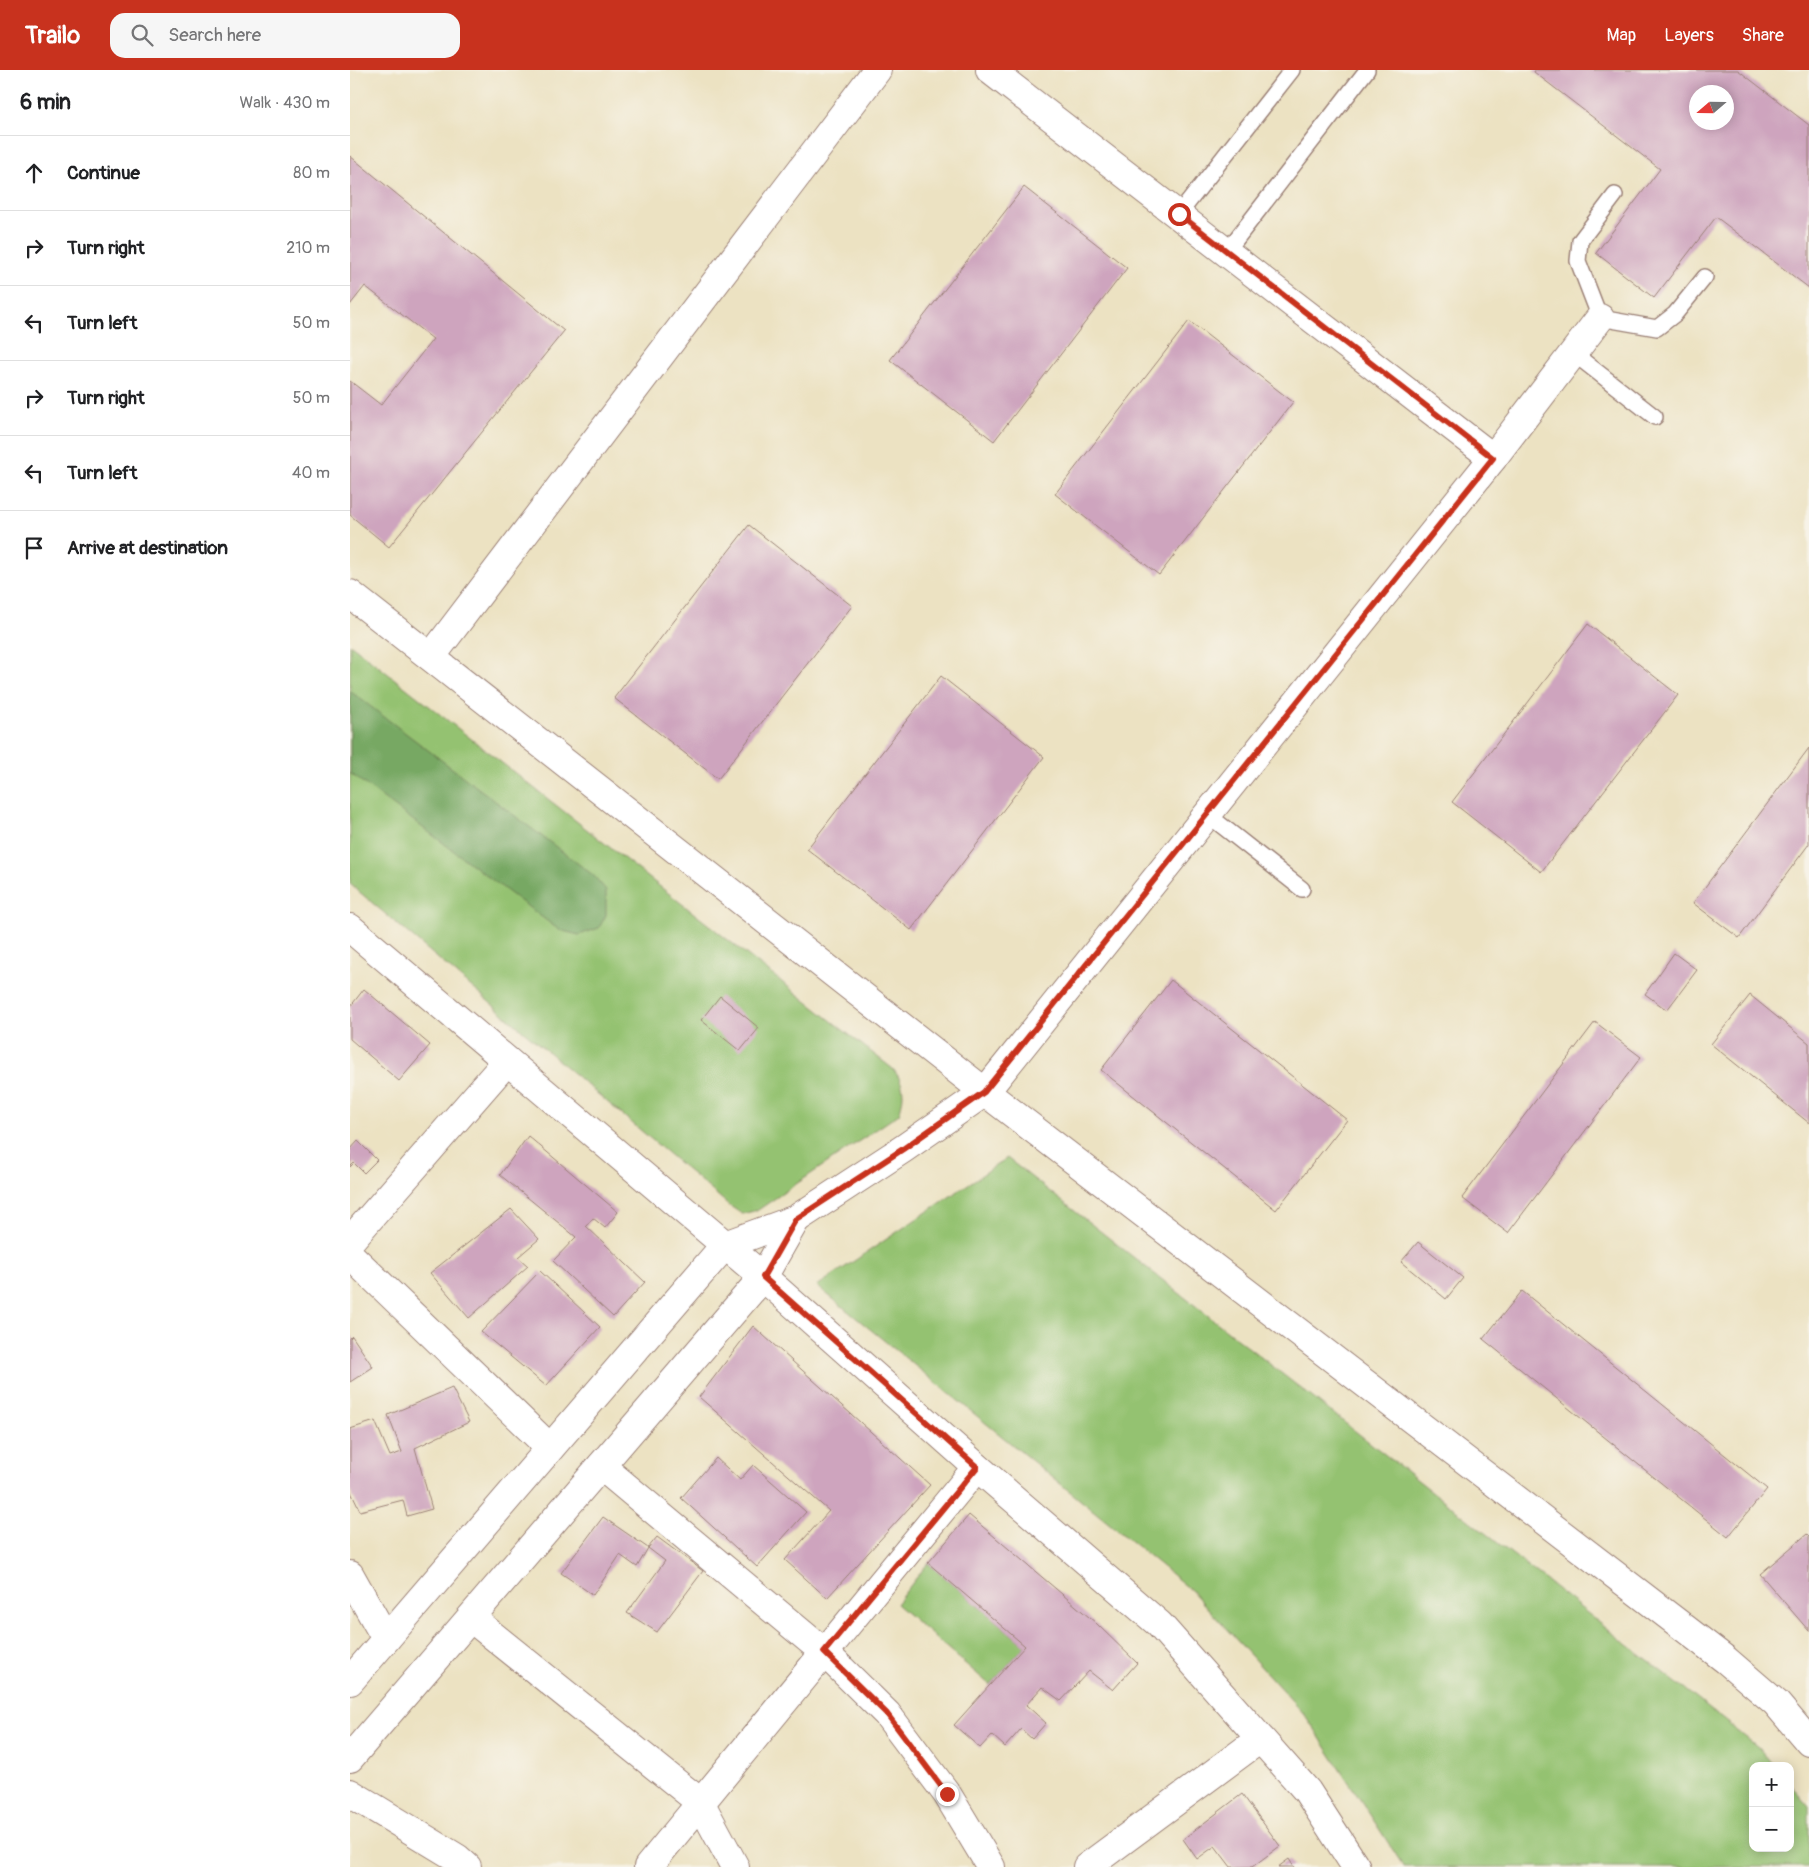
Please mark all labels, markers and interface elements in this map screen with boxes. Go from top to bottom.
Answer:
search box [110,13,460,58]
text: Trailo [25,21,80,50]
icon: search [128,21,156,49]
text: Search here [168,23,261,47]
text: Map [1607,24,1636,47]
text: Layers [1664,24,1714,47]
text: Share [1742,24,1784,47]
north arrow [1689,85,1734,130]
text: 6 min [20,89,71,116]
text: Walk · 430 m [239,93,330,113]
icon: ahead [20,159,48,187]
text: Continue [67,161,140,185]
text: 80 m [293,163,330,183]
route start [1168,203,1191,226]
icon: right [20,234,48,262]
text: Turn right [67,236,145,260]
text: 210 m [286,238,330,258]
icon: left [20,309,48,337]
text: Turn left [67,311,137,335]
text: 50 m [293,313,330,333]
icon: right [20,384,48,412]
text: Turn right [67,386,145,410]
text: 50 m [293,388,330,408]
icon: left [20,459,48,487]
text: Turn left [67,461,137,485]
text: 40 m [292,463,330,483]
icon: arrive [20,534,48,562]
text: Arrive at destination [67,536,228,560]
map controls [1749,1762,1794,1852]
button: + [1749,1762,1794,1807]
route end [936,1783,959,1806]
button: − [1749,1807,1794,1852]

